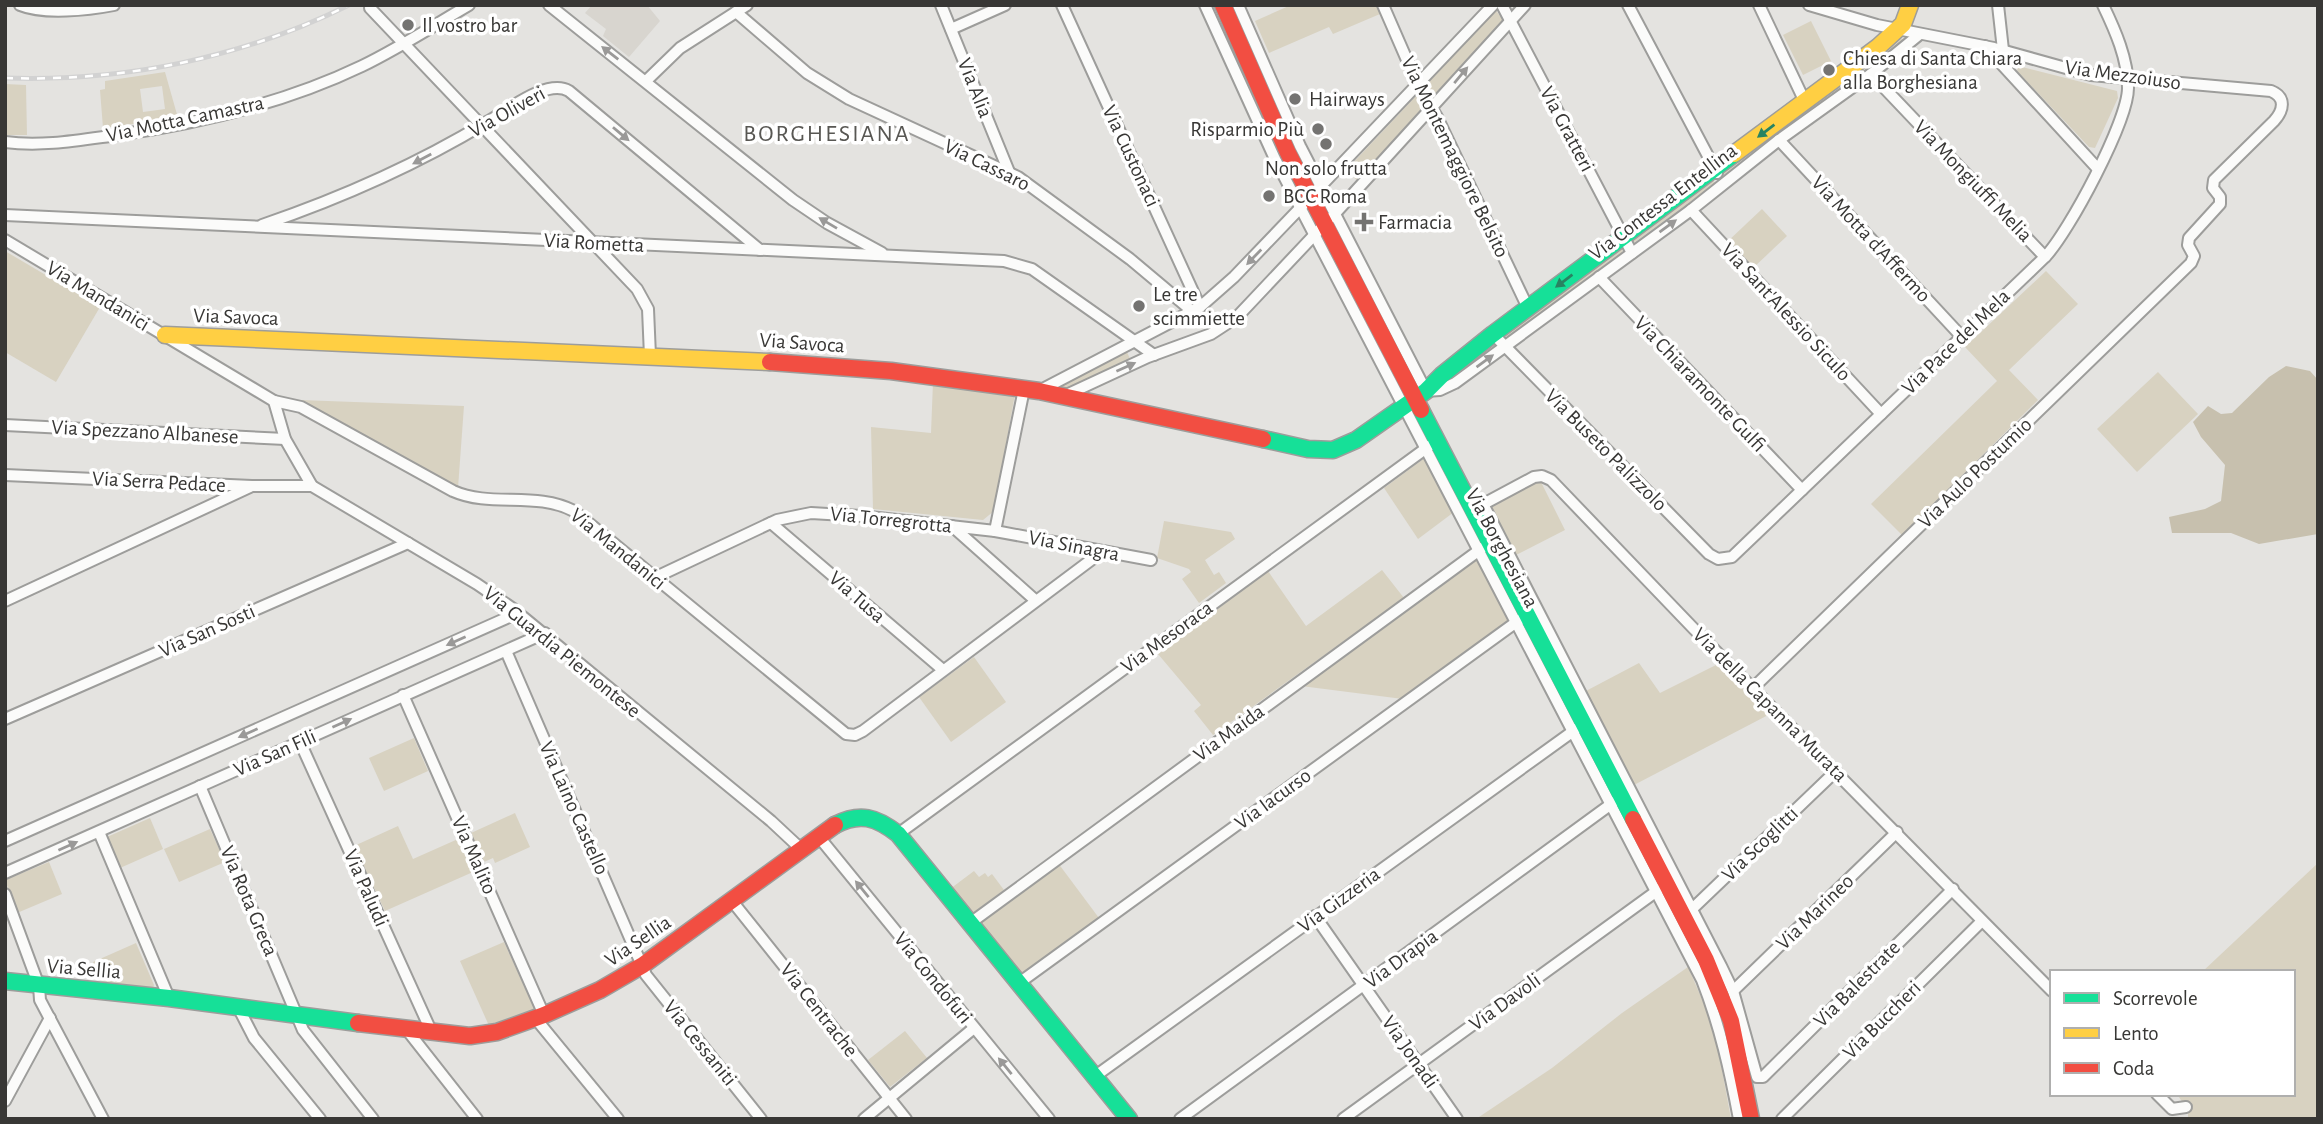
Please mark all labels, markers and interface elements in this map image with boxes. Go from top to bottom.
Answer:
place label: Il vostro bar [422,15,517,36]
marker: Il vostro bar [400,17,416,33]
one-way arrow [602,45,620,60]
place label: Chiesa di Santa Chiara alla Borghesiana [1843,48,2023,93]
street label: Via Montemaggiore Belsito [1397,53,1513,261]
street label: Via Alia [954,55,996,121]
street label: Via Mezzoiuso [2064,56,2182,94]
marker: Chiesa di Santa Chiara alla Borghesiana [1821,62,1837,78]
one-way arrow [1453,67,1468,84]
street label: Via Oliveri [465,82,549,142]
street label: Via Gratteri [1536,83,1598,175]
place label: Hairways [1309,89,1385,110]
marker: Hairways [1287,91,1303,107]
street label: Via Motta Camastra [104,92,266,146]
street label: Via Custonaci [1098,102,1164,210]
street label: Via Mongiuffi Melia [1910,116,2036,246]
place label: Risparmio Più [1190,119,1304,140]
marker: Risparmio Più [1310,121,1326,137]
district label: BORGHESIANA [743,122,911,146]
one-way arrow [1757,124,1775,138]
one-way arrow [612,126,629,141]
street label: Via Cassaro [941,135,1033,195]
marker: Non solo frutta [1318,136,1334,152]
street label: Via Contessa Entellina [1585,140,1741,264]
one-way arrow [412,153,431,165]
place label: Non solo frutta [1265,158,1387,179]
street label: Via Motta d'Affermo [1807,172,1935,306]
place label: BCC Roma [1283,186,1367,207]
marker: BCC Roma [1261,188,1277,204]
place label: Farmacia [1378,212,1452,233]
marker: Farmacia [1356,214,1372,230]
one-way arrow [818,217,837,230]
one-way arrow [1659,219,1677,234]
street label: Via Rometta [543,230,645,256]
street label: Via Sant'Alessio Siculo [1717,239,1855,385]
one-way arrow [1245,248,1262,265]
street label: Via Mandanici [43,257,153,335]
one-way arrow [1555,274,1573,289]
place label: Le tre scimmiette [1153,284,1245,329]
street label: Via Pace del Mela [1898,285,2014,399]
marker: Le tre scimmiette [1131,298,1147,314]
street label: Via Savoca [193,305,279,329]
street label: Via Chiaramonte Gulfi [1630,312,1770,456]
street label: Via Savoca [759,330,846,356]
one-way arrow [1476,354,1494,368]
one-way arrow [1115,361,1136,372]
street label: Via Buseto Palizzolo [1541,385,1671,515]
street label: Via Aulo Postumio [1914,414,2036,532]
street label: Via Spezzano Albanese [51,417,239,447]
street label: Via Serra Pedace [92,468,226,496]
street label: Via Borghesiana [1462,485,1542,611]
street label: Via Torregrotta [829,503,953,537]
street label: Via Mandanici [566,504,670,594]
street label: Via Sinagra [1027,527,1122,565]
street label: Via Tusa [825,567,889,627]
street label: Via Guardia Piemontese [479,582,645,722]
street label: Via Mesoraca [1117,597,1217,677]
street label: Via San Sosti [156,601,258,661]
street label: Via della Capanna Murata [1689,624,1852,787]
one-way arrow [446,635,466,647]
street label: Via Maida [1190,700,1269,766]
one-way arrow [332,717,353,728]
street label: Via San Fili [231,726,319,780]
one-way arrow [238,727,258,739]
street label: Via Laino Castello [535,738,613,878]
street label: Via Iacurso [1231,765,1315,833]
street label: Via Scoglitti [1718,803,1802,885]
street label: Via Malito [447,813,501,897]
one-way arrow [58,840,78,852]
street label: Via Rota Greca [216,843,282,959]
street label: Via Paludi [340,846,392,930]
street label: Via Gizzeria [1294,863,1384,937]
street label: Via Marineo [1772,870,1858,954]
one-way arrow [854,881,869,899]
street label: Via Sellia [601,911,675,971]
street label: Via Drapia [1360,925,1442,993]
street label: Via Condofuri [890,928,976,1028]
street label: Via Balestrate [1810,937,1904,1031]
street label: Via Sellia [46,955,122,983]
street label: Via Centrache [776,959,862,1061]
street label: Via Davoli [1466,969,1544,1035]
legend [2050,970,2295,1096]
street label: Via Buccheri [1839,977,1925,1063]
text: Scorrevole [2113,988,2198,1009]
street label: Via Cessaniti [659,996,741,1090]
street label: Via Jonadi [1378,1012,1442,1092]
text: Lento [2113,1023,2159,1044]
one-way arrow [998,1057,1013,1075]
text: Coda [2113,1058,2155,1079]

